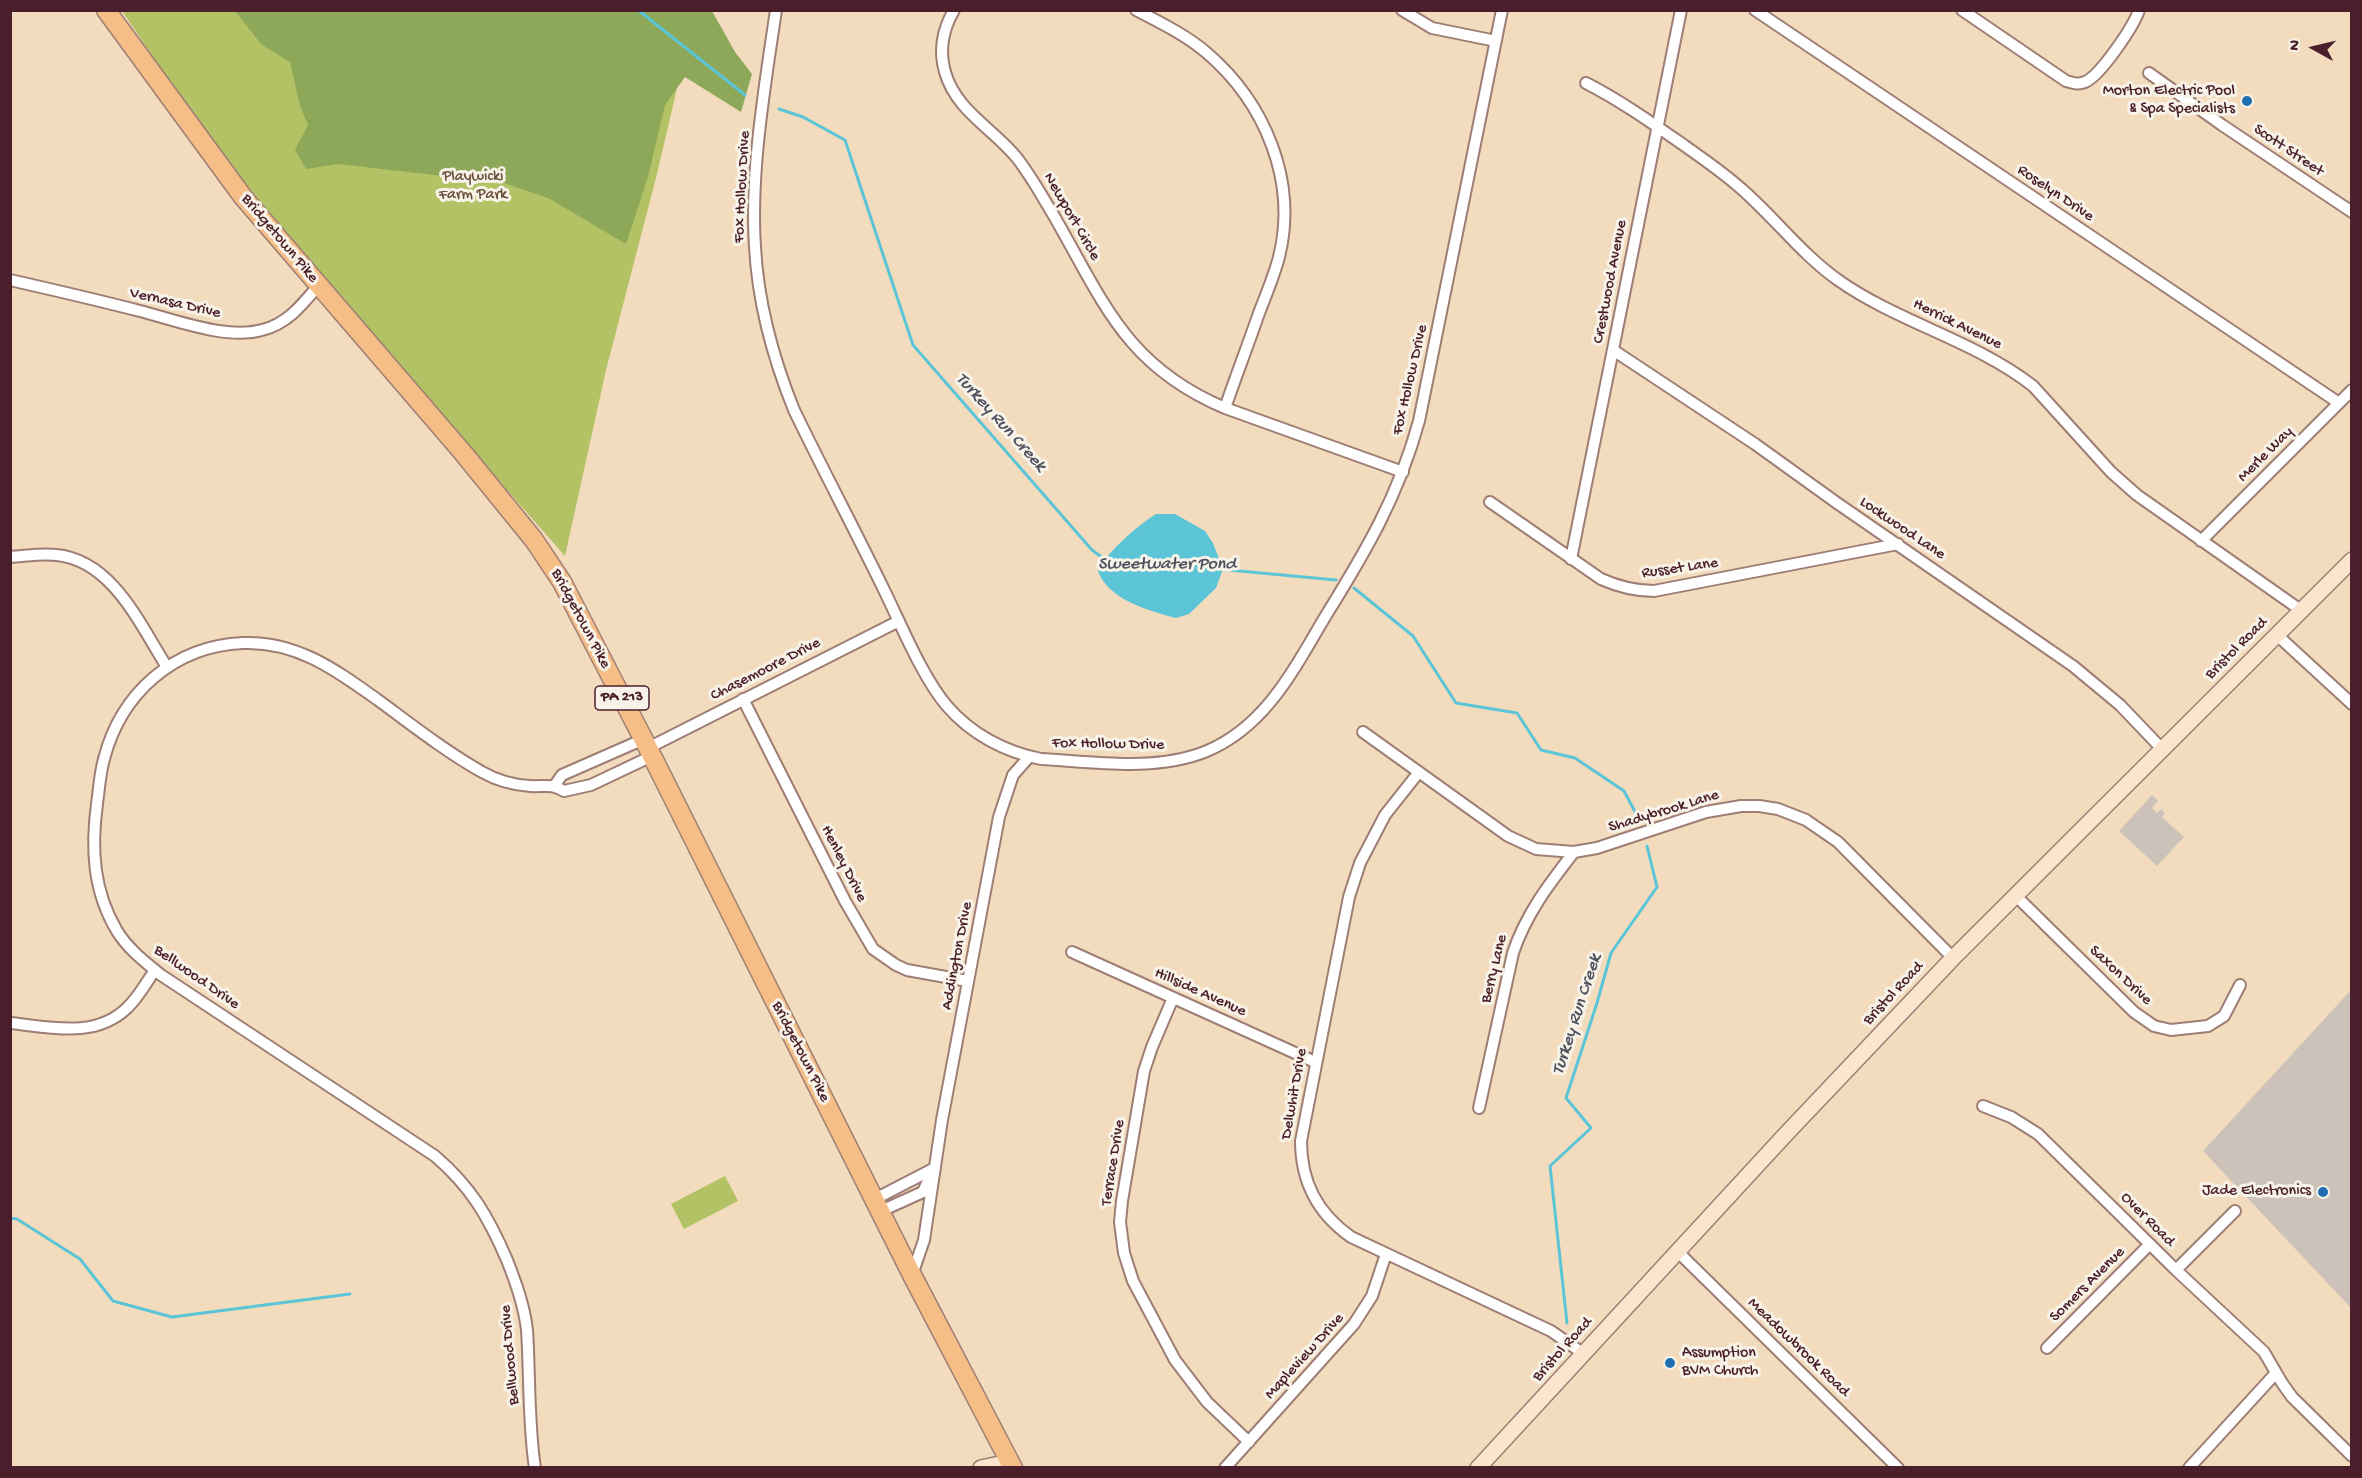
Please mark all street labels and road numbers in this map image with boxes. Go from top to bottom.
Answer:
street label: Scott Street [2249,120,2327,182]
street label: Fox Hollow Drive [730,130,756,244]
street label: Roselyn Drive [2013,161,2097,227]
street label: Newport Circle [1038,170,1104,264]
street label: Bridgetown Pike [236,191,322,287]
street label: Crestwood Avenue [1590,219,1632,345]
street label: Vernasa Drive [128,284,222,324]
street label: Herrick Avenue [1909,295,2005,355]
street label: Fox Hollow Drive [1389,323,1433,437]
street label: Merle Way [2234,423,2298,487]
street label: Lockwood Lane [1855,493,1949,565]
street label: Russet Lane [1641,554,1719,584]
street label: Bridgetown Pike [546,566,614,672]
street label: Bristol Road [2202,614,2272,684]
street label: Chasemoore Drive [708,634,824,706]
road number: PA 213 [595,686,649,710]
street label: Fox Hollow Drive [1052,734,1164,756]
street label: Shadybrook Lane [1606,786,1722,838]
street label: Henley Drive [816,823,870,905]
street label: Addington Drive [938,900,978,1012]
street label: Berry Lane [1477,933,1513,1005]
street label: Bellwood Drive [149,941,243,1015]
street label: Saxon Drive [2084,942,2156,1010]
street label: Bristol Road [1860,958,1928,1030]
street label: Hillside Avenue [1151,964,1249,1022]
street label: Bridgetown Pike [766,998,834,1106]
street label: Delwhit Drive [1278,1047,1312,1141]
street label: Terrace Drive [1098,1119,1130,1207]
street label: Over Road [2116,1189,2178,1251]
street label: Somers Avenue [2046,1243,2130,1327]
street label: Meadowbrook Road [1743,1294,1853,1402]
street label: Bellwood Drive [497,1304,525,1406]
street label: Mapleview Drive [1261,1310,1349,1404]
street label: Bristol Road [1529,1314,1597,1386]

